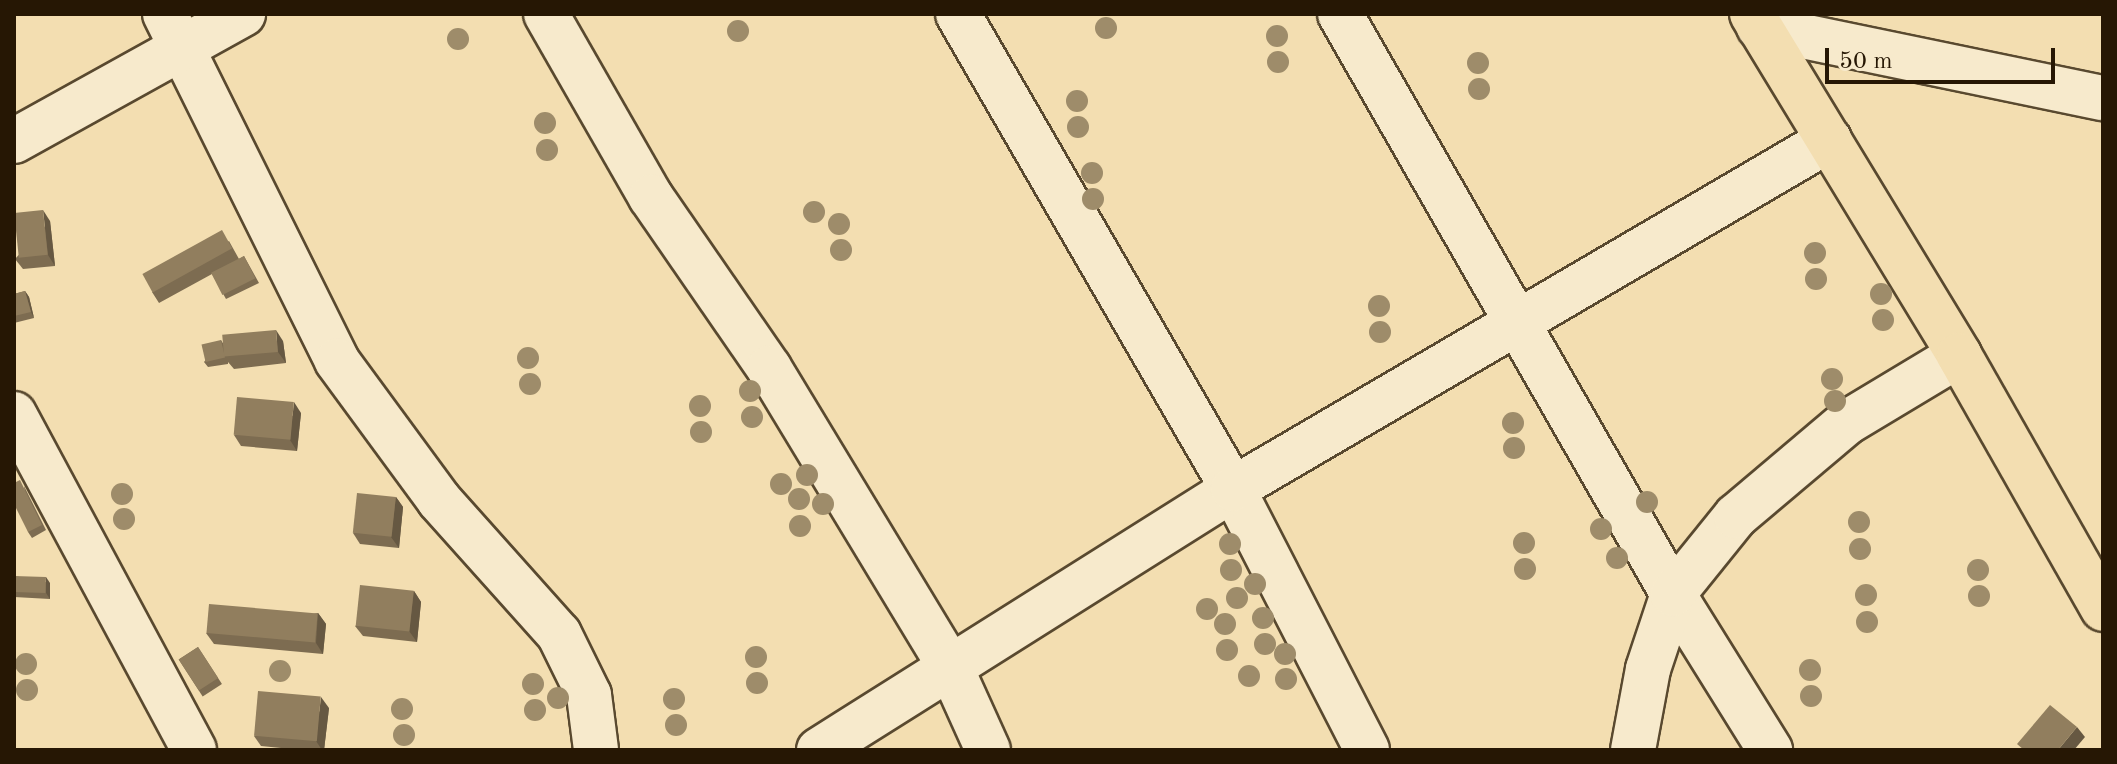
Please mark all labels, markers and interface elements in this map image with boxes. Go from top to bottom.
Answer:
scale bar [1829,32,2059,82]
text: 50 m [1839,50,1893,74]

